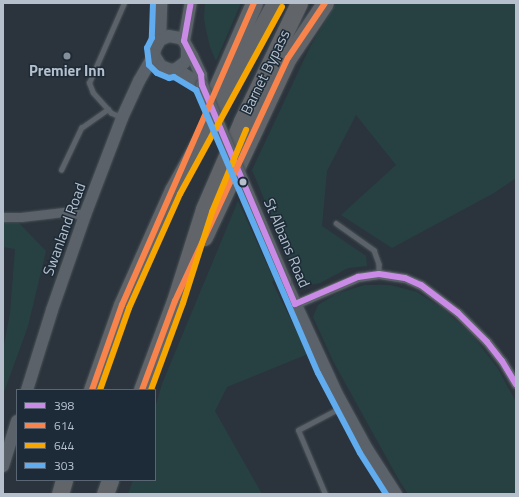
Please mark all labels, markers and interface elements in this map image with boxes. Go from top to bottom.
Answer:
street label: Barnet Bypass [237,27,293,117]
marker: Premier Inn [62,51,72,61]
place label: Premier Inn [29,62,105,80]
unlabelled marker [238,177,248,187]
street label: Swanland Road [39,180,89,278]
street label: St Albans Road [260,196,314,290]
legend [16,389,156,481]
text: 398 [54,396,74,415]
text: 614 [54,416,74,435]
text: 644 [54,436,74,455]
text: 303 [54,456,74,475]

